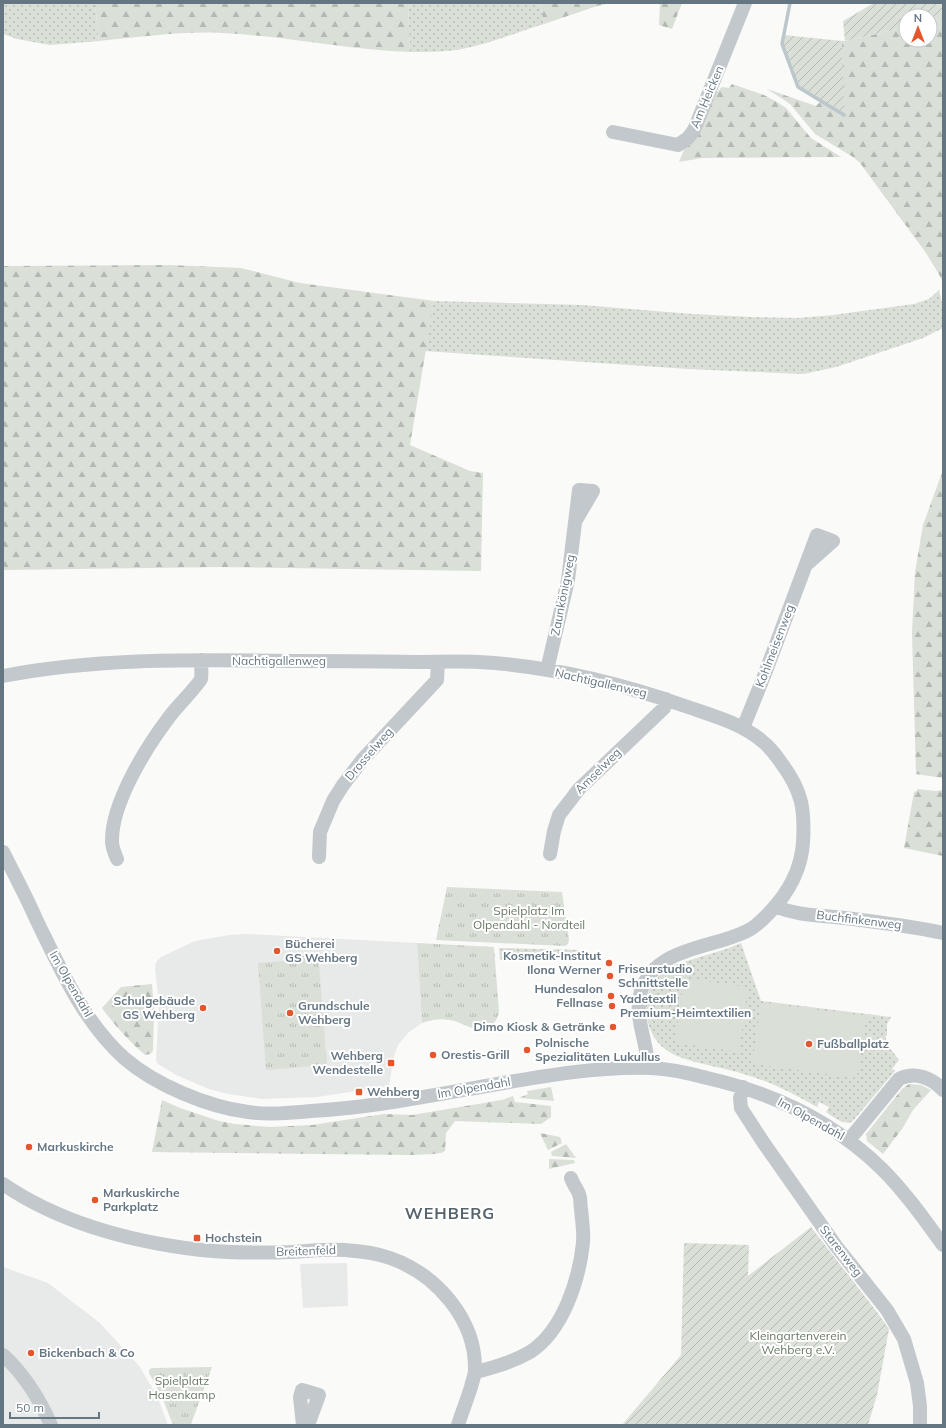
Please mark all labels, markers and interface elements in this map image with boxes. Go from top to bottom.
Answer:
north arrow [898,8,938,48]
text: N [914,11,922,25]
street label: Am Heicken [687,63,726,130]
street label: Zaunkönigweg [547,553,578,637]
street label: Kohlmeisenweg [752,602,797,689]
street label: Nachtigallenweg [232,653,326,668]
street label: Nachtigallenweg [554,665,649,700]
street label: Drosselweg [341,724,396,783]
street label: Amselweg [572,745,624,797]
park label: Spielplatz Im Olpendahl - Nordteil [473,903,585,932]
street label: Buchfinkenweg [816,907,902,932]
place label: Bücherei GS Wehberg [285,936,358,965]
marker: Bücherei GS Wehberg [272,946,282,956]
street label: Im Olpendahl [46,948,96,1020]
place label: Kosmetik-Institut Ilona Werner [503,948,601,977]
marker: Kosmetik-Institut Ilona Werner [604,958,614,968]
place label: Friseurstudio Schnittstelle [618,961,692,990]
marker: Friseurstudio Schnittstelle [605,971,615,981]
place label: Hundesalon Fellnase [534,981,603,1010]
marker: Hundesalon Fellnase [606,991,616,1001]
place label: Yadetextil Premium-Heimtextilien [619,991,751,1020]
place label: Schulgebäude GS Wehberg [114,993,195,1022]
place label: Grundschule Wehberg [298,998,370,1027]
marker: Yadetextil Premium-Heimtextilien [607,1001,617,1011]
marker: Schulgebäude GS Wehberg [198,1003,208,1013]
marker: Grundschule Wehberg [285,1008,295,1018]
place label: Dimo Kiosk & Getränke [473,1019,605,1034]
marker: Dimo Kiosk & Getränke [608,1022,618,1032]
place label: Polnische Spezialitäten Lukullus [535,1035,660,1064]
place label: Fußballplatz [817,1036,889,1051]
marker: Fußballplatz [804,1039,814,1049]
marker: Polnische Spezialitäten Lukullus [522,1045,532,1055]
place label: Orestis-Grill [441,1047,510,1062]
place label: Wehberg Wendestelle [313,1048,383,1077]
marker: Orestis-Grill [428,1050,438,1060]
marker: Wehberg Wendestelle [386,1058,396,1068]
street label: Im Olpendahl [436,1074,512,1101]
place label: Wehberg [367,1084,420,1099]
marker: Wehberg [354,1087,364,1097]
street label: Im Olpendahl [775,1094,847,1143]
place label: Markuskirche [37,1139,114,1154]
marker: Markuskirche [24,1142,34,1152]
place label: Markuskirche Parkplatz [103,1185,180,1214]
marker: Markuskirche Parkplatz [90,1195,100,1205]
district label: WEHBERG [405,1203,495,1223]
street label: Starenweg [817,1222,866,1279]
place label: Hochstein [205,1230,262,1245]
marker: Hochstein [192,1233,202,1243]
street label: Breitenfeld [276,1242,336,1259]
park label: Kleingartenverein Wehberg e.V. [749,1328,847,1357]
place label: Bickenbach & Co [39,1345,135,1360]
marker: Bickenbach & Co [26,1348,36,1358]
park label: Spielplatz Hasenkamp [149,1373,215,1402]
scale bar [10,1394,99,1420]
text: 50 m [16,1400,44,1415]

